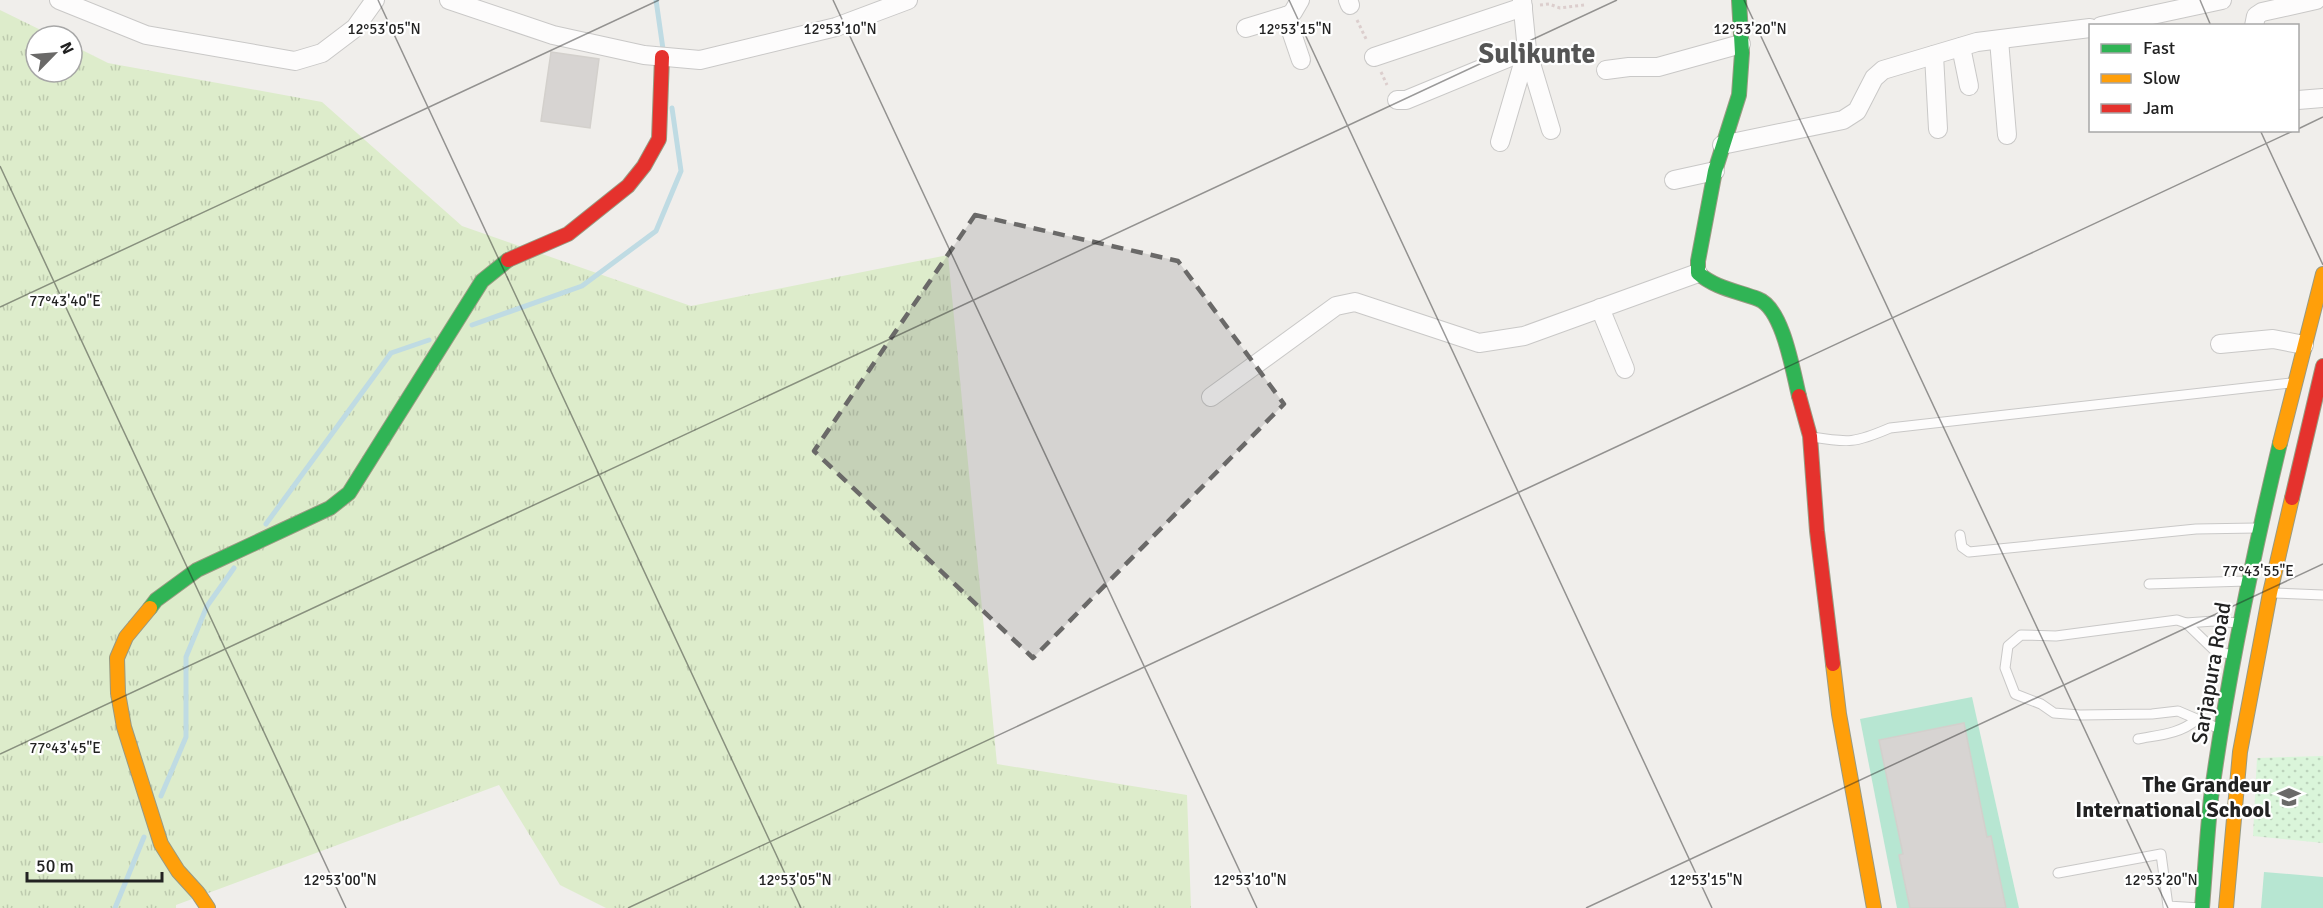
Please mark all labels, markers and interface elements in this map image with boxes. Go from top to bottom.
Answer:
text: 12°53'05"N [347,20,421,38]
text: 12°53'10"N [803,20,877,38]
text: 12°53'15"N [1258,20,1332,38]
text: 12°53'20"N [1713,20,1787,38]
north arrow [24,24,84,84]
legend [2089,24,2299,132]
district label: Sulikunte [1479,37,1595,71]
text: Fast [2143,37,2175,59]
text: N [55,39,78,57]
text: Slow [2143,67,2180,89]
text: Jam [2143,97,2174,119]
text: 77°43'40"E [29,292,101,310]
text: 77°43'55"E [2222,562,2294,580]
street label: Sarjapura Road [2185,600,2237,746]
text: 77°43'45"E [29,739,101,757]
place label: The Grandeur International School [2075,771,2271,823]
school or university icon: The Grandeur International School [2276,784,2302,810]
scale bar [27,845,162,883]
text: 50 m [36,855,74,877]
text: 12°53'00"N [303,871,377,889]
text: 12°53'05"N [758,871,832,889]
text: 12°53'10"N [1213,871,1287,889]
text: 12°53'15"N [1669,871,1743,889]
text: 12°53'20"N [2124,871,2198,889]

